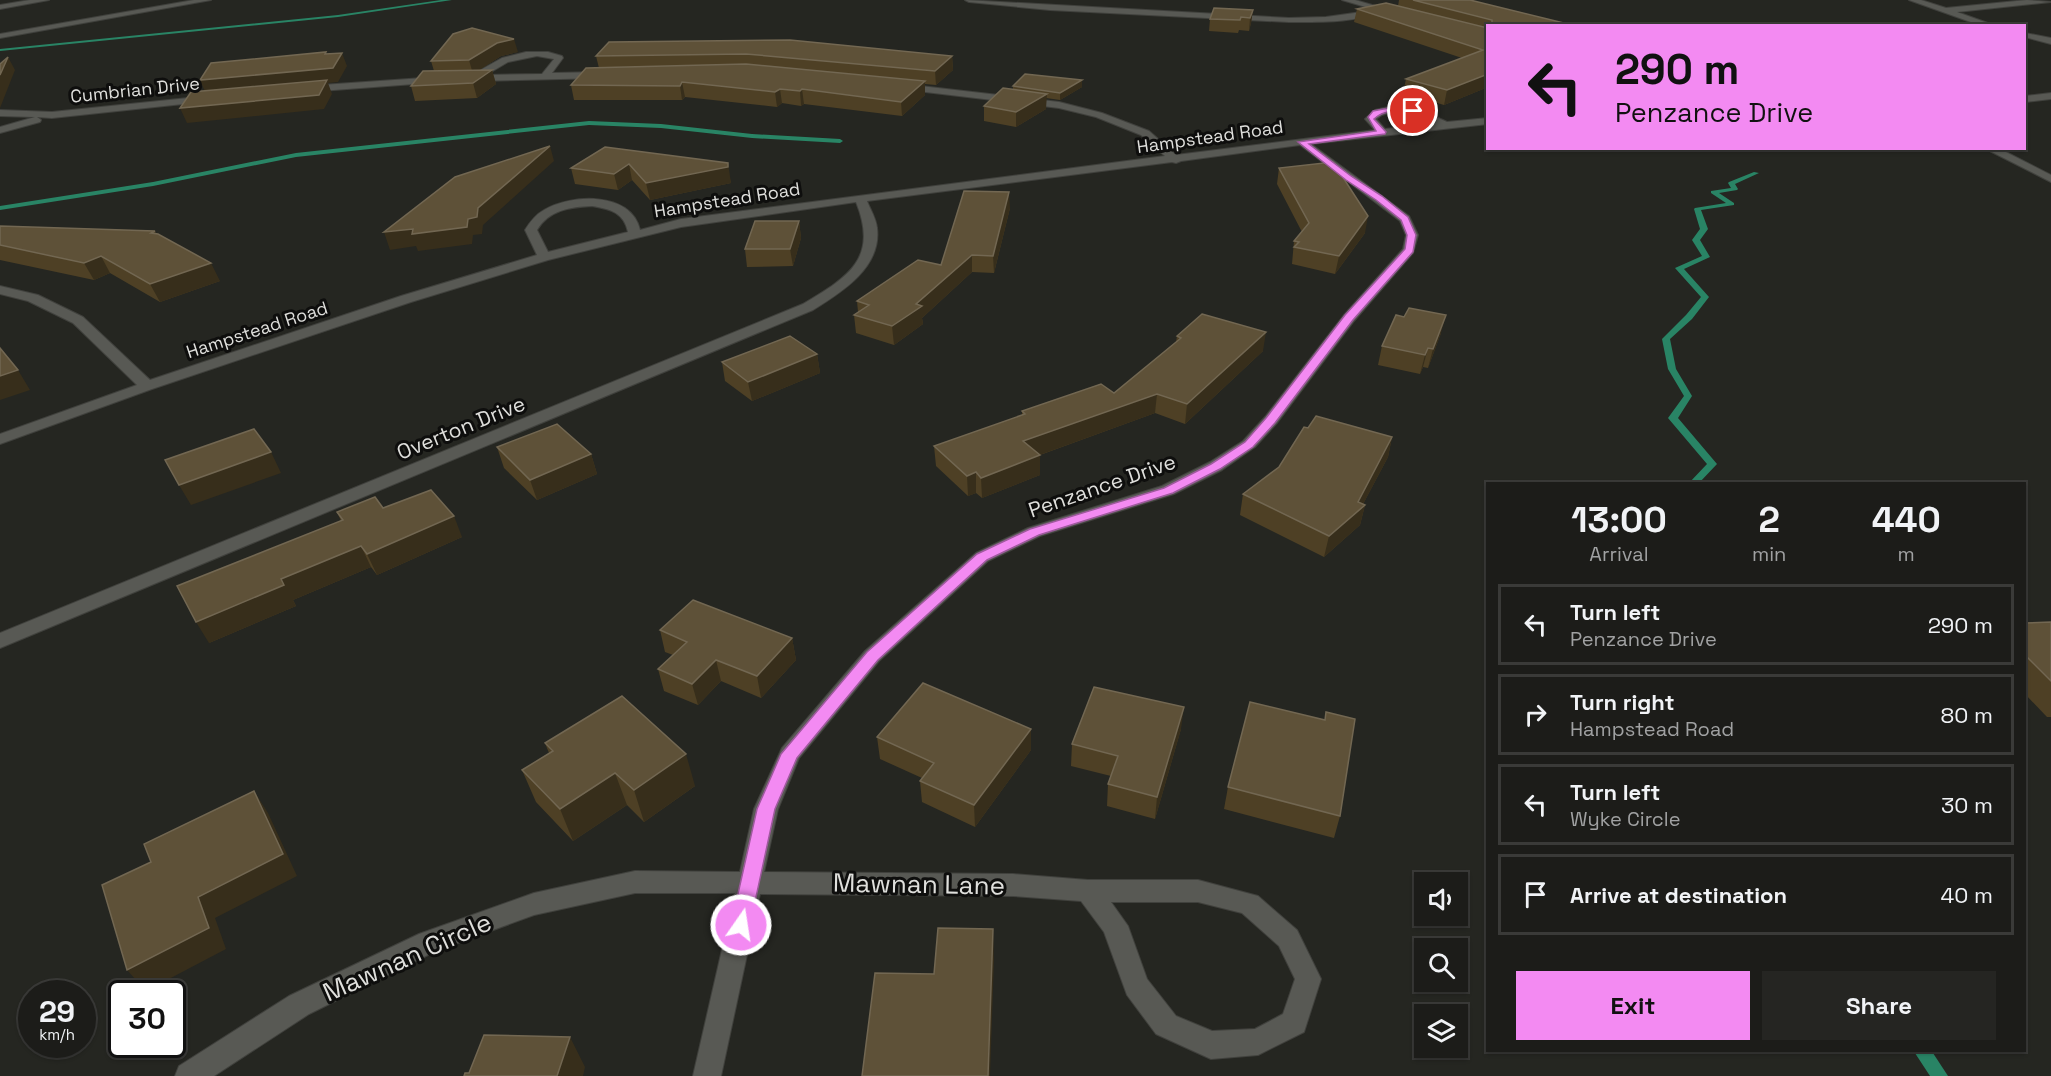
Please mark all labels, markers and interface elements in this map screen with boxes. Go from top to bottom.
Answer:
text: 290 m [1615,43,1740,96]
icon: left [1516,48,1594,126]
street label: Cumbrian Drive [69,71,201,108]
pin [1387,85,1438,136]
icon: arrive [1396,94,1429,127]
text: Penzance Drive [1615,95,1813,130]
street label: Hampstead Road [1135,115,1285,158]
street label: Hampstead Road [652,177,802,222]
street label: Hampstead Road [183,296,331,363]
street label: Overton Drive [393,390,529,466]
street label: Penzance Drive [1025,448,1179,523]
text: 13:00 [1571,497,1667,543]
text: 2 [1759,497,1780,543]
text: 440 [1872,497,1941,543]
text: Arrival [1589,541,1649,567]
text: min [1752,541,1786,567]
text: m [1898,541,1915,567]
text: Turn left [1570,598,1660,626]
icon: left [1519,608,1552,641]
text: 290 m [1928,611,1993,639]
text: Penzance Drive [1570,626,1717,652]
text: Turn right [1570,688,1675,716]
icon: right [1519,698,1552,731]
text: 80 m [1941,701,1993,729]
text: Hampstead Road [1570,716,1734,742]
text: Turn left [1570,778,1660,806]
icon: left [1519,788,1552,821]
text: 30 m [1941,791,1993,819]
text: Wyke Circle [1570,806,1681,832]
street label: Mawnan Lane [833,866,1005,902]
map controls [1414,872,1468,1058]
button: sound [1414,872,1468,926]
icon: arrive [1519,878,1552,911]
text: Arrive at destination [1570,881,1787,909]
text: 40 m [1941,881,1993,909]
position arrow [709,893,773,957]
street label: Mawnan Circle [317,905,497,1009]
button: search [1414,938,1468,992]
button: Exit [1516,971,1750,1040]
button: Share [1762,971,1996,1040]
speed limit sign: 30 [108,980,186,1058]
text: 29 [39,992,75,1031]
button: layers [1414,1004,1468,1058]
text: km/h [39,1025,75,1044]

